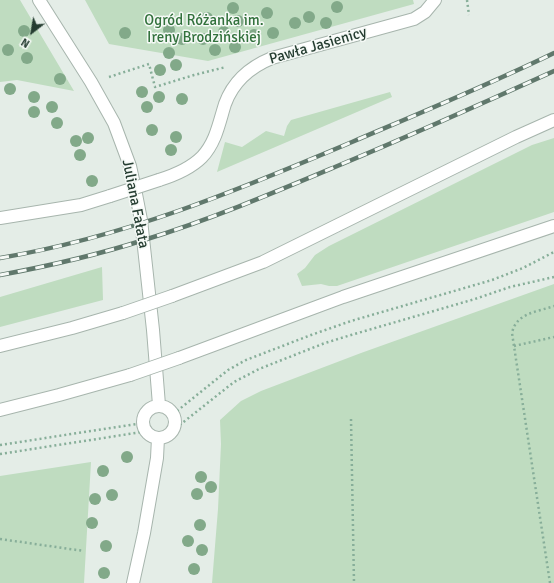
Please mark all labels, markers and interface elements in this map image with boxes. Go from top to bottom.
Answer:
north arrow [12,12,52,52]
park label: Ogród Różanka im. Ireny Brodzińskiej [144,12,264,47]
street label: Pawła Jasienicy [267,23,369,69]
text: N [19,35,32,50]
street label: Juliana Fałata [118,158,152,250]

